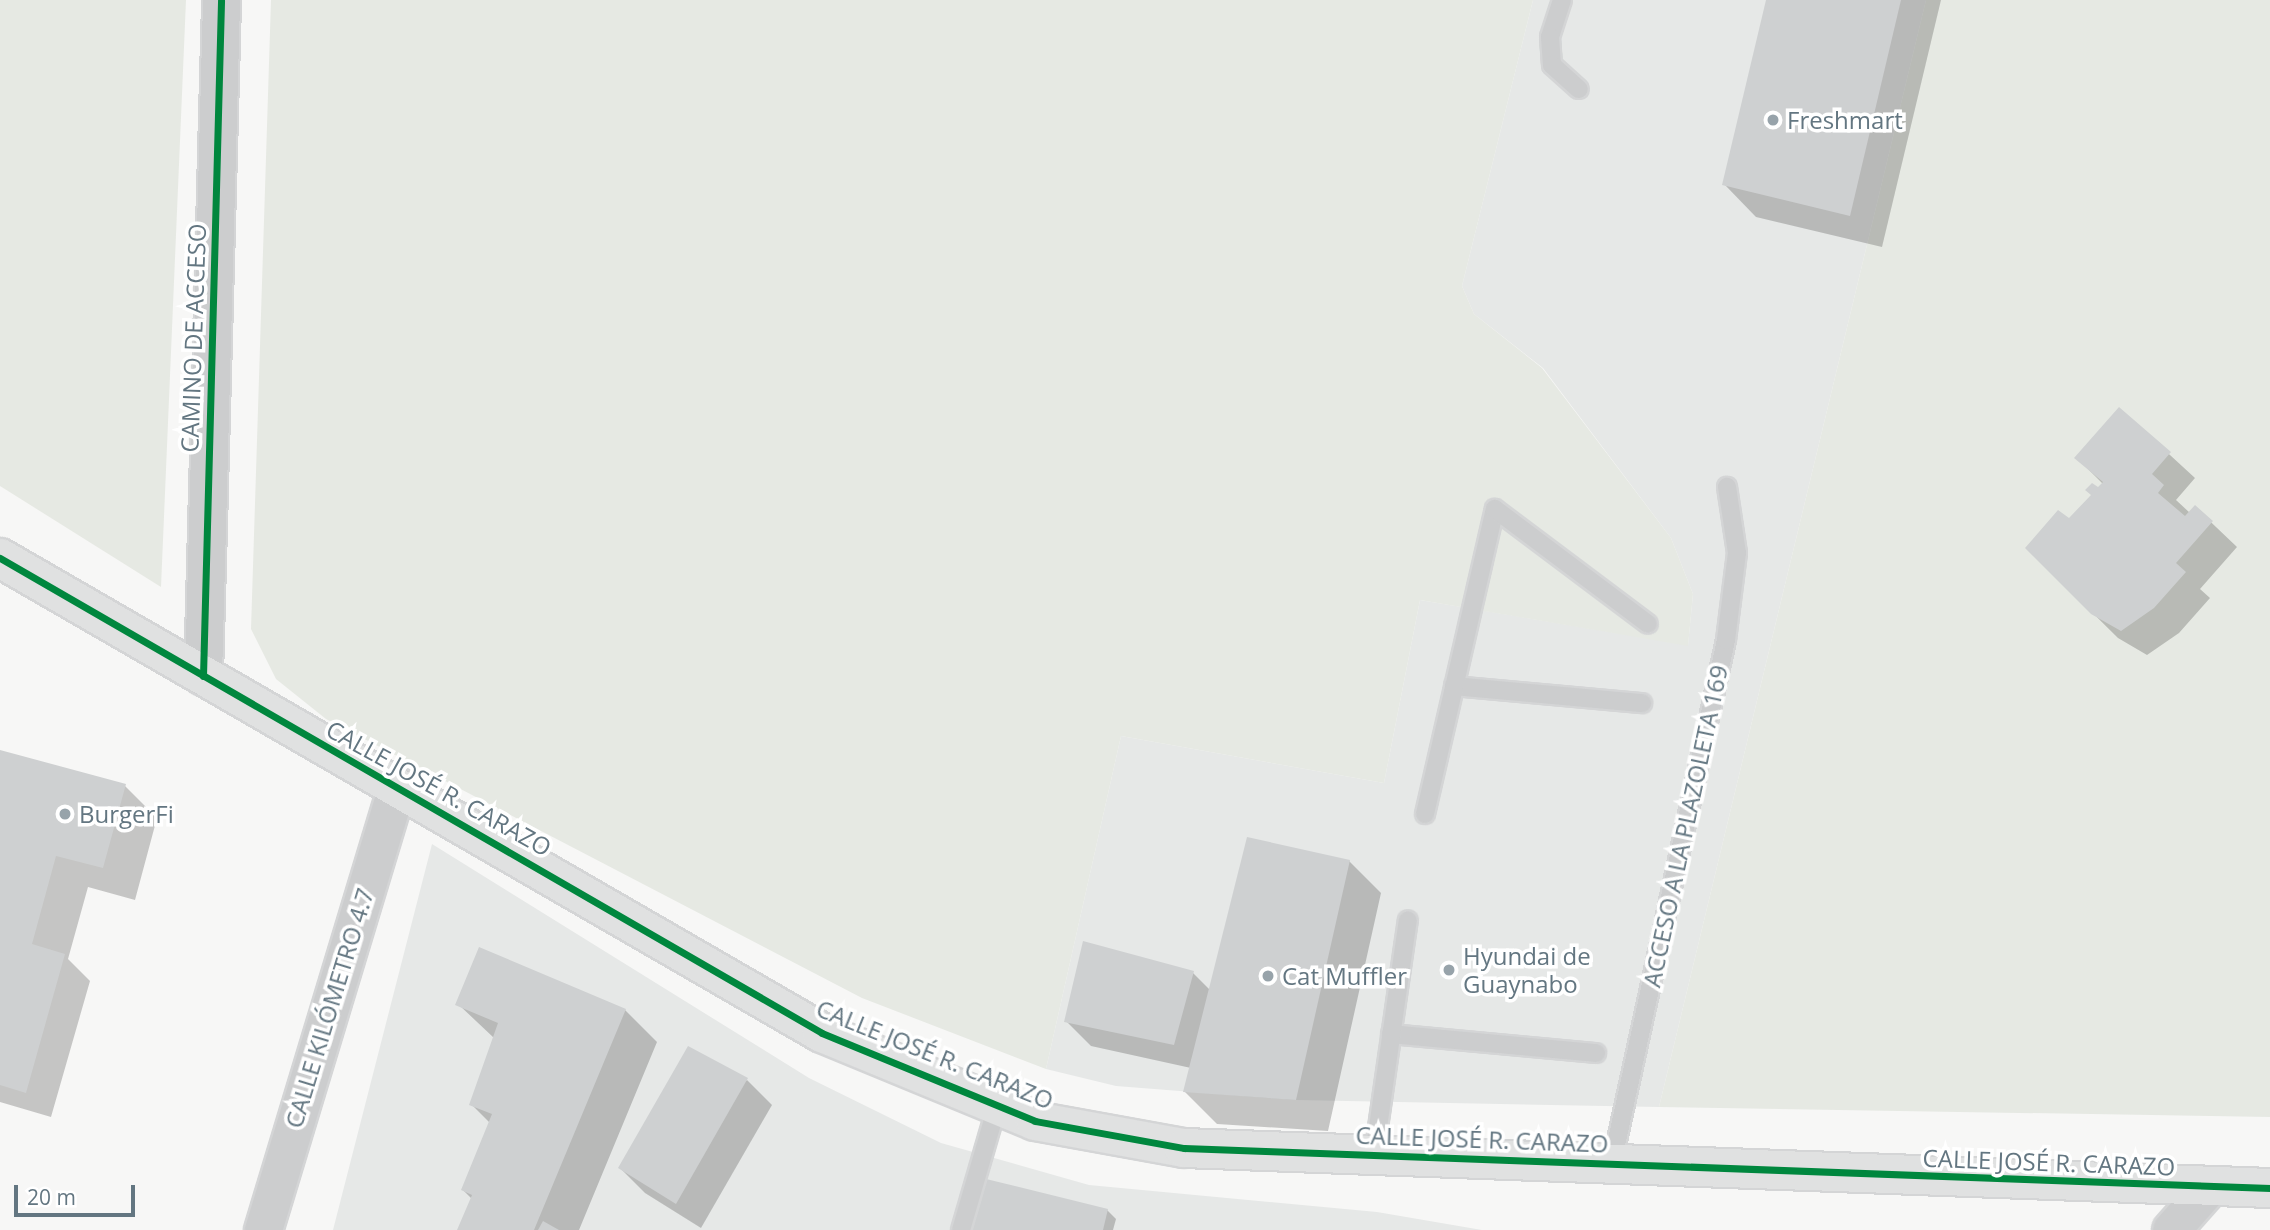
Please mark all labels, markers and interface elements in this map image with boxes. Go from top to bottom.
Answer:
place label: Freshmart [1787,106,1903,134]
marker: Freshmart [1765,112,1781,128]
street label: CAMINO DE ACCESO [175,223,211,453]
street label: ACCESO A LA PLAZOLETA 169 [1637,662,1733,990]
street label: CALLE JOSÉ R. CARAZO [321,714,557,862]
place label: BurgerFi [79,800,174,828]
marker: BurgerFi [57,806,73,822]
street label: CALLE KILÓMETRO 4.7 [279,885,379,1131]
place label: Hyundai de Guaynabo [1463,942,1591,998]
place label: Cat Muffler [1282,962,1407,990]
marker: Hyundai de Guaynabo [1441,962,1457,978]
marker: Cat Muffler [1260,968,1276,984]
street label: CALLE JOSÉ R. CARAZO [812,993,1058,1115]
street label: CALLE JOSÉ R. CARAZO [1355,1120,1609,1158]
street label: CALLE JOSÉ R. CARAZO [1922,1143,2176,1181]
scale bar [18,1170,138,1214]
text: 20 m [27,1183,76,1211]

